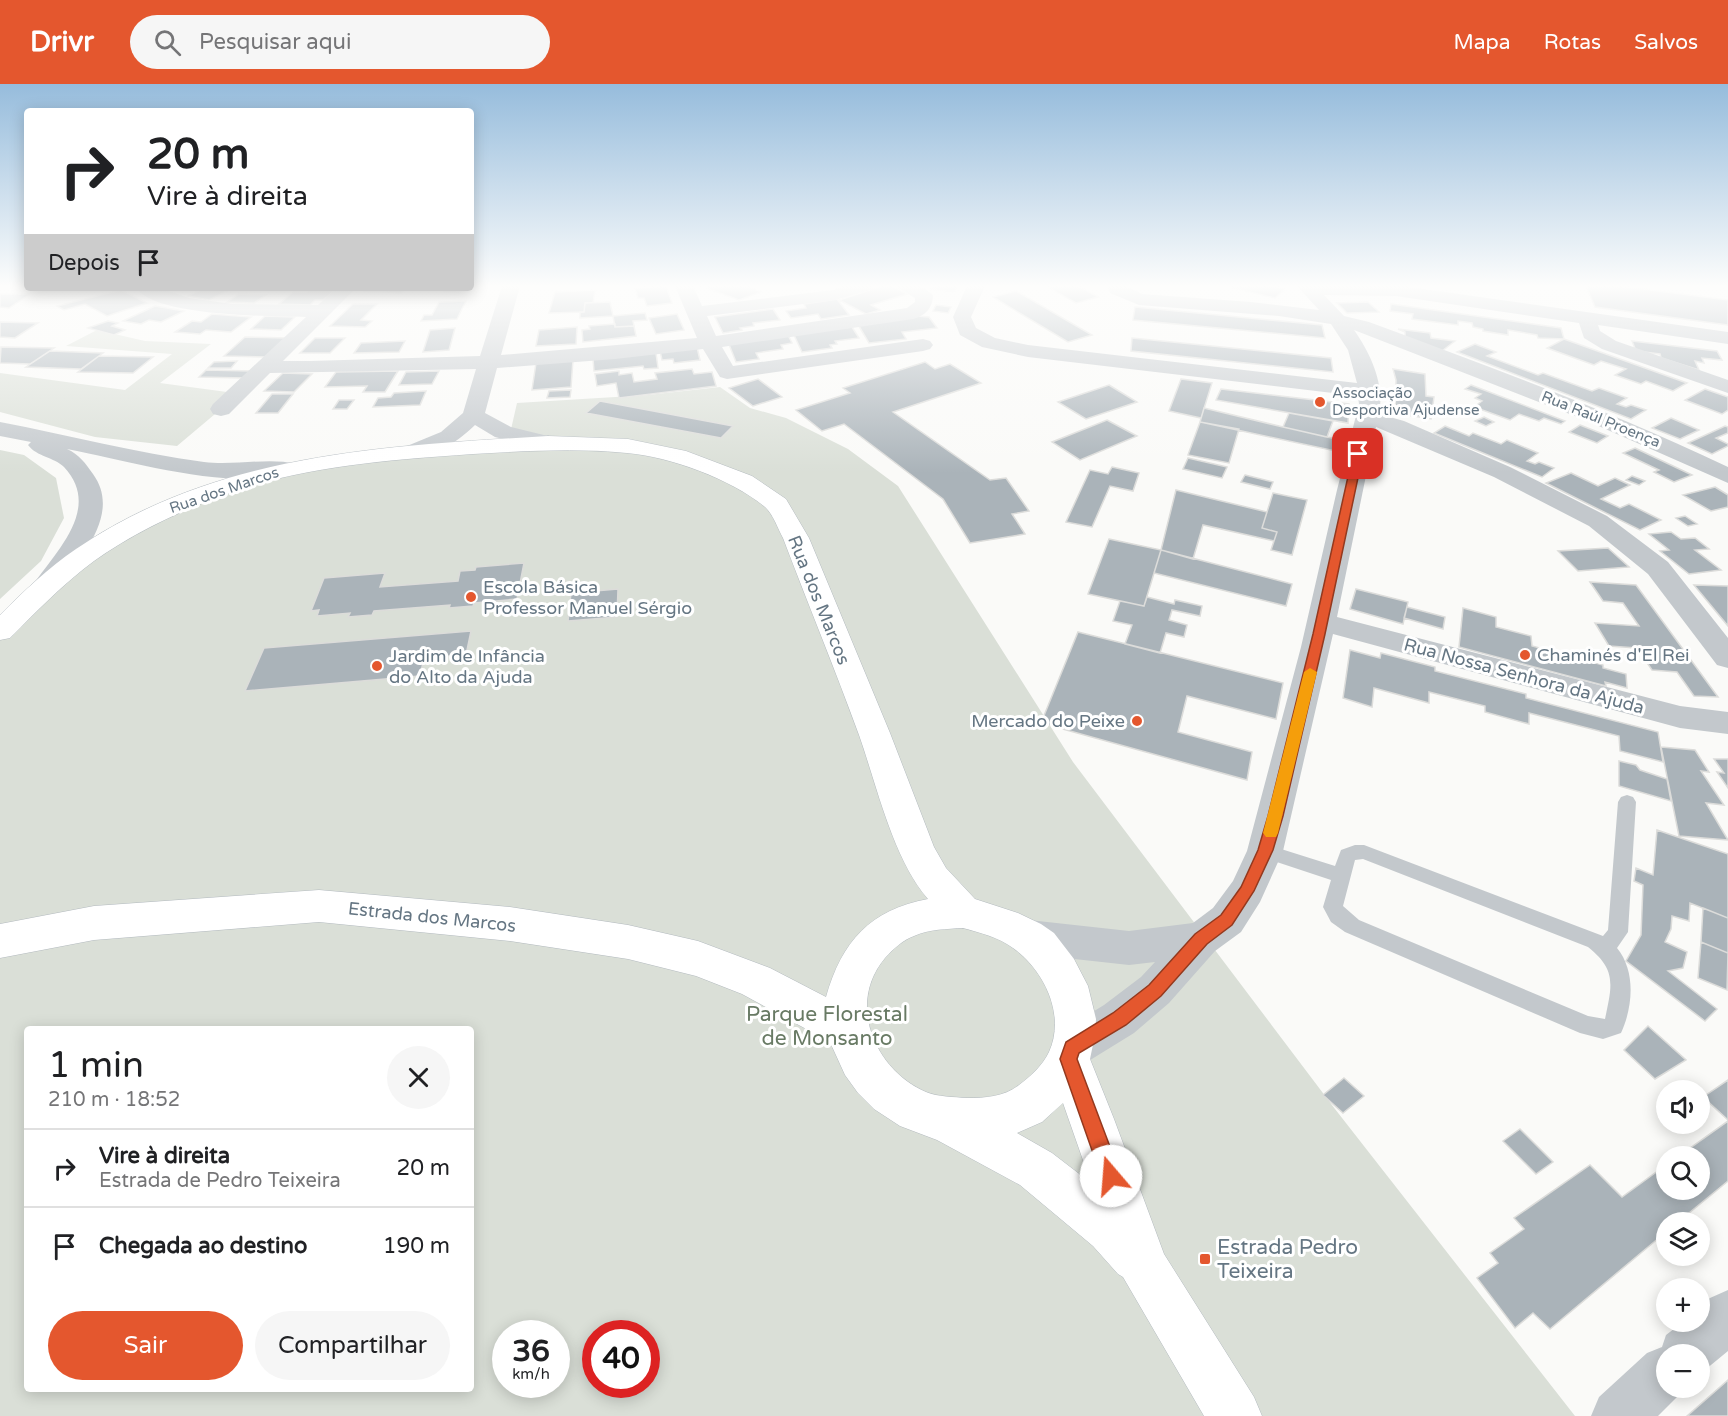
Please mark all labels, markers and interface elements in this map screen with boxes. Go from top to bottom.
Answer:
search box [130,15,550,69]
text: Drivr [30,25,94,59]
icon: search [151,26,184,59]
text: Pesquisar aqui [199,29,352,55]
text: Mapa [1453,30,1511,55]
text: Rotas [1544,30,1601,55]
text: Salvos [1634,30,1698,55]
text: 20 m [147,129,249,180]
icon: right [48,132,126,210]
text: Vire à direita [147,180,308,213]
icon: arrive [132,246,165,279]
text: Depois [48,250,120,276]
place label: Associação Desportiva Ajudense [1332,384,1479,419]
street label: Rua Raúl Proença [1539,387,1663,451]
marker: Associação Desportiva Ajudense [1313,395,1327,409]
pin [1332,428,1383,479]
icon: arrive [1341,437,1374,470]
street label: Rua dos Marcos [167,463,281,517]
street label: Rua dos Marcos [783,532,855,668]
place label: Escola Básica Professor Manuel Sérgio [483,576,692,619]
marker: Escola Básica Professor Manuel Sérgio [464,590,478,604]
street label: Rua Nossa Senhora da Ajuda [1401,633,1647,719]
place label: Chaminés d'El Rei [1537,644,1690,666]
place label: Jardim de Infância do Alto da Ajuda [389,645,545,688]
marker: Chaminés d'El Rei [1518,648,1532,662]
marker: Jardim de Infância do Alto da Ajuda [370,659,384,673]
place label: Mercado do Peixe [971,710,1125,732]
marker: Mercado do Peixe [1130,714,1144,728]
street label: Estrada dos Marcos [347,897,517,937]
park label: Parque Florestal de Monsanto [746,1002,908,1051]
text: 1 min [48,1044,144,1087]
button: close [387,1046,450,1109]
map controls [1656,1080,1710,1398]
button: sound [1656,1080,1710,1134]
text: 210 m · 18:52 [48,1088,180,1112]
text: Vire à direita [99,1143,230,1169]
position arrow [1079,1144,1143,1208]
button: search [1656,1146,1710,1200]
icon: right [48,1152,81,1185]
text: 20 m [396,1155,450,1181]
text: Estrada de Pedro Teixeira [99,1169,341,1193]
button: layers [1656,1212,1710,1266]
icon: arrive [48,1230,81,1263]
text: Chegada ao destino [99,1233,307,1259]
text: 190 m [383,1233,450,1259]
place label: Estrada Pedro Teixeira [1217,1235,1358,1284]
marker: Estrada Pedro Teixeira [1198,1252,1212,1266]
button: + [1656,1278,1710,1332]
button: Sair [48,1311,243,1380]
button: Compartilhar [255,1311,450,1380]
speed limit sign: 40 [582,1320,660,1398]
text: 36 [512,1333,550,1370]
button: − [1656,1344,1710,1398]
text: km/h [512,1365,550,1383]

